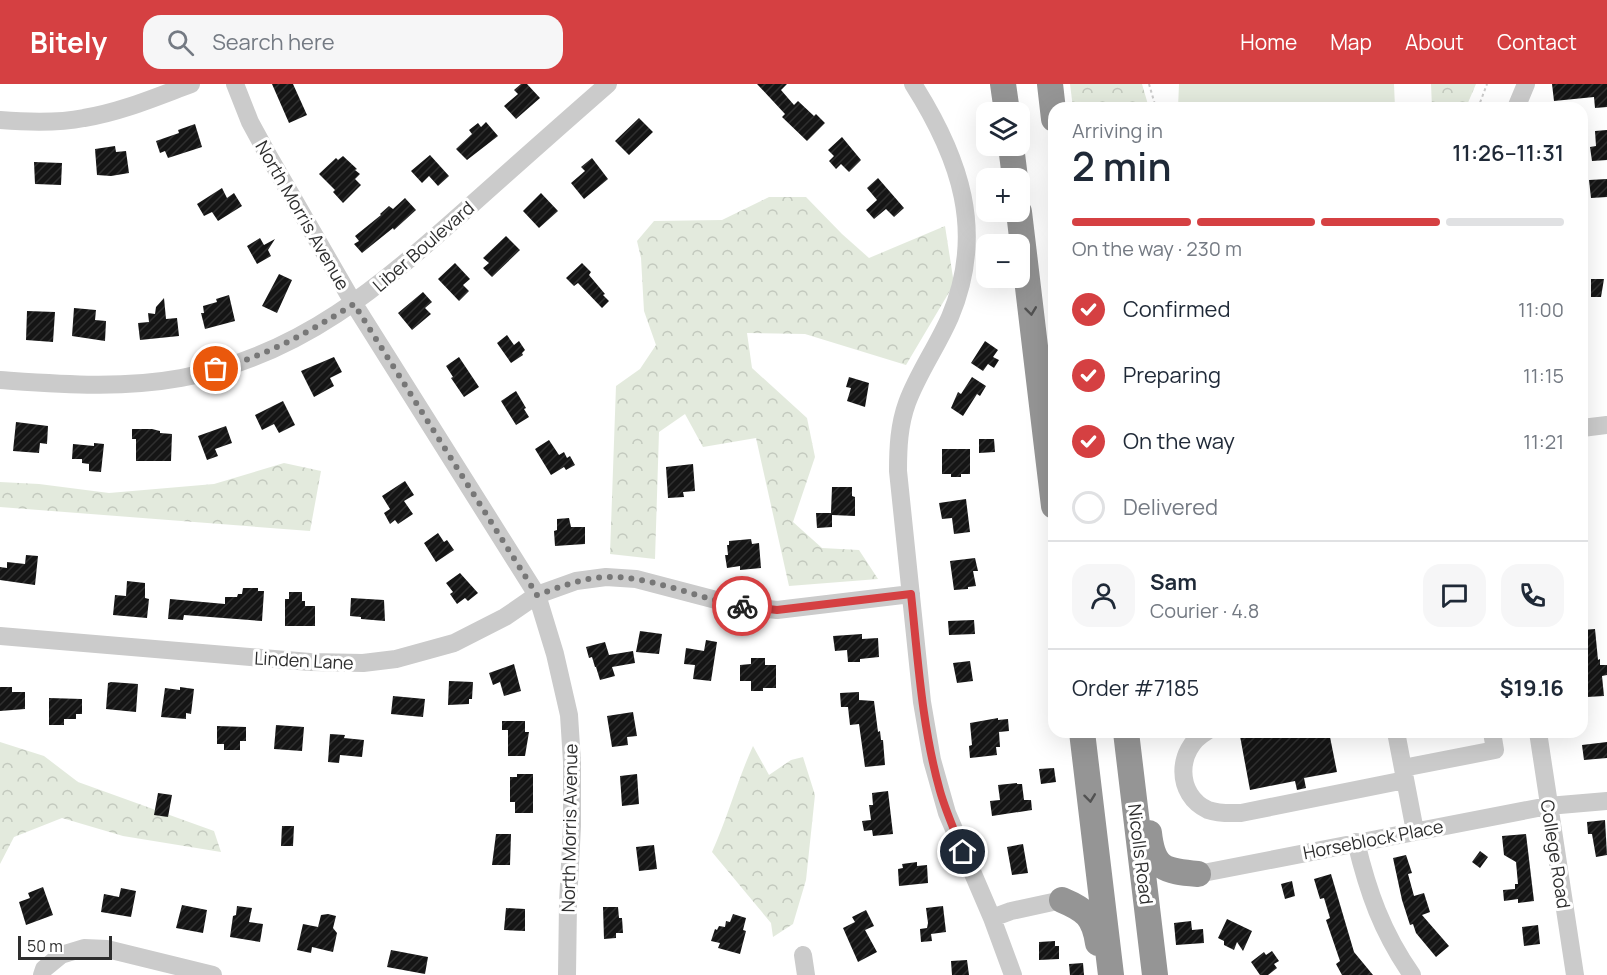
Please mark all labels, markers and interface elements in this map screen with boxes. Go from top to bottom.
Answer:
search box [143,15,563,69]
text: Bitely [30,23,107,61]
icon: search [164,26,197,59]
text: Search here [212,27,335,57]
text: Home [1240,28,1297,56]
text: Map [1330,28,1372,56]
text: About [1405,28,1464,56]
text: Contact [1497,28,1577,56]
map controls [976,102,1030,288]
button: layers [976,102,1030,156]
text: Arriving in [1072,117,1163,144]
street label: North Morris Avenue [250,136,356,294]
text: 11:26–11:31 [1452,138,1564,168]
text: 2 min [1072,139,1171,193]
button: + [976,168,1030,222]
street label: Liber Boulevard [367,195,479,297]
button: − [976,234,1030,288]
text: On the way · 230 m [1072,235,1242,262]
icon: check [1072,293,1105,326]
text: Confirmed [1123,294,1231,324]
text: 11:00 [1518,296,1564,323]
one-way arrow [1024,307,1037,316]
pin [190,343,241,394]
icon: bag [199,352,232,385]
icon: check [1072,359,1105,392]
text: Preparing [1123,360,1221,390]
text: 11:15 [1523,362,1564,389]
icon: check [1072,425,1105,458]
text: On the way [1123,426,1235,456]
text: 11:21 [1523,428,1564,455]
text: Delivered [1123,492,1218,522]
button: person [1072,564,1135,627]
button: chat [1423,564,1486,627]
button: phone [1501,564,1564,627]
text: Sam [1150,567,1197,597]
courier [712,576,772,636]
icon: bike [726,590,759,623]
text: Courier · 4.8 [1150,597,1259,624]
street label: Linden Lane [254,645,354,675]
text: Order #7185 [1072,673,1199,703]
text: $19.16 [1500,673,1564,703]
street label: North Morris Avenue [556,744,582,912]
one-way arrow [1083,793,1095,803]
street label: College Road [1536,798,1576,910]
street label: Nicolls Road [1123,802,1159,906]
street label: Horseblock Place [1301,814,1445,864]
pin [937,826,988,877]
icon: home [946,835,979,868]
scale bar [18,933,112,960]
text: 50 m [27,935,63,957]

